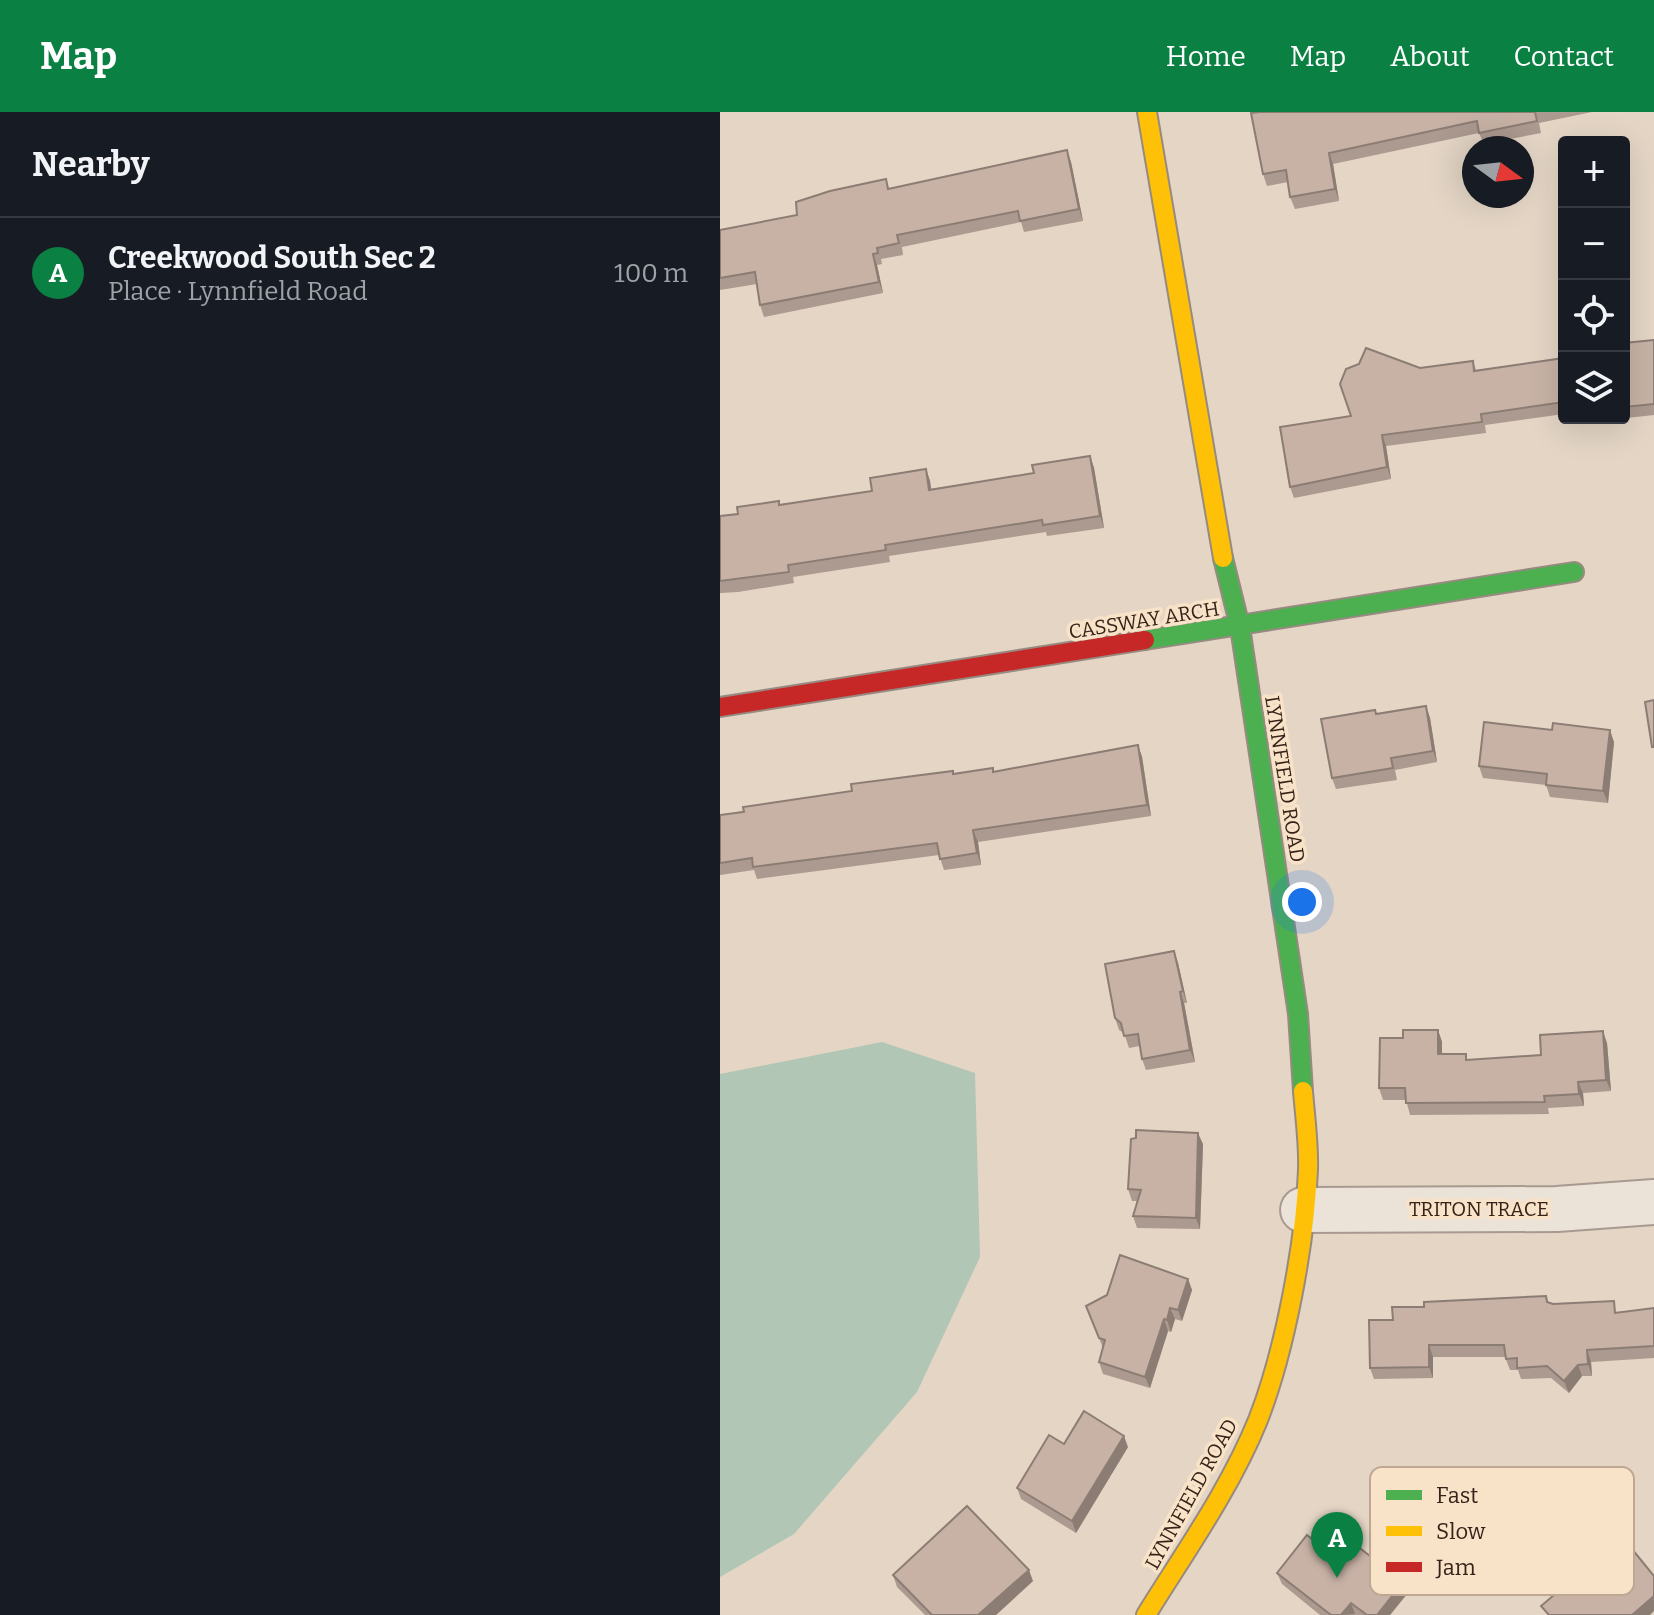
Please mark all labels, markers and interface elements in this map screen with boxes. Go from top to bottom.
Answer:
text: Map [40,33,117,79]
text: Home [1166,40,1246,73]
text: Map [1290,40,1346,73]
text: About [1390,40,1470,73]
text: Contact [1514,40,1614,73]
north arrow [1462,136,1534,208]
map controls [1558,136,1630,424]
button: + [1558,136,1630,208]
text: Nearby [32,144,150,185]
button: − [1558,208,1630,280]
text: Creekwood South Sec 2 [108,240,436,276]
text: A [49,258,67,289]
text: 100 m [614,258,688,289]
text: Place · Lynnfield Road [108,276,368,307]
button: locate [1558,280,1630,352]
button: layers [1558,352,1630,424]
street label: CASSWAY ARCH [1067,596,1221,644]
street label: LYNNFIELD ROAD [1260,694,1310,864]
your location [1282,882,1322,922]
street label: TRITON TRACE [1409,1197,1549,1221]
street label: LYNNFIELD ROAD [1140,1415,1242,1573]
legend [1370,1467,1634,1595]
text: Fast [1436,1482,1478,1509]
pin: A [1311,1512,1363,1578]
text: Slow [1436,1518,1486,1545]
text: Jam [1435,1554,1476,1581]

